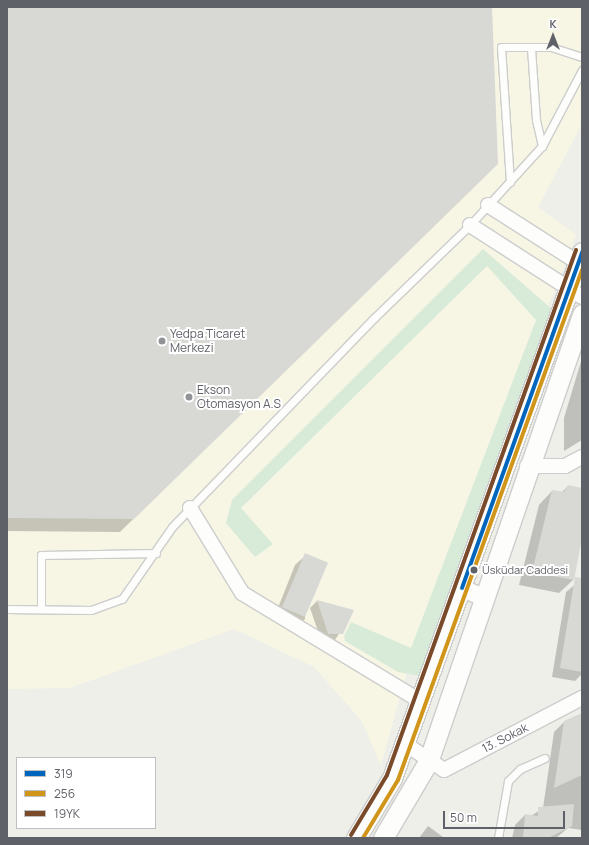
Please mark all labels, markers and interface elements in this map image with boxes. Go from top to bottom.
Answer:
north arrow [533,16,573,56]
text: K [549,16,557,31]
place label: Yedpa Ticaret Merkezi [170,327,245,355]
marker: Yedpa Ticaret Merkezi [157,336,167,346]
place label: Ekson Otomasyon A.S [197,383,281,411]
marker: Ekson Otomasyon A.S [184,392,194,402]
place label: Üsküdar Caddesi [482,563,568,577]
marker: Üsküdar Caddesi [469,565,479,575]
street label: 13. Sokak [480,720,530,756]
legend [16,757,156,829]
text: 319 [54,765,73,782]
text: 256 [54,785,75,802]
scale bar [445,803,567,829]
text: 19YK [54,805,80,822]
text: 50 m [450,809,477,826]

